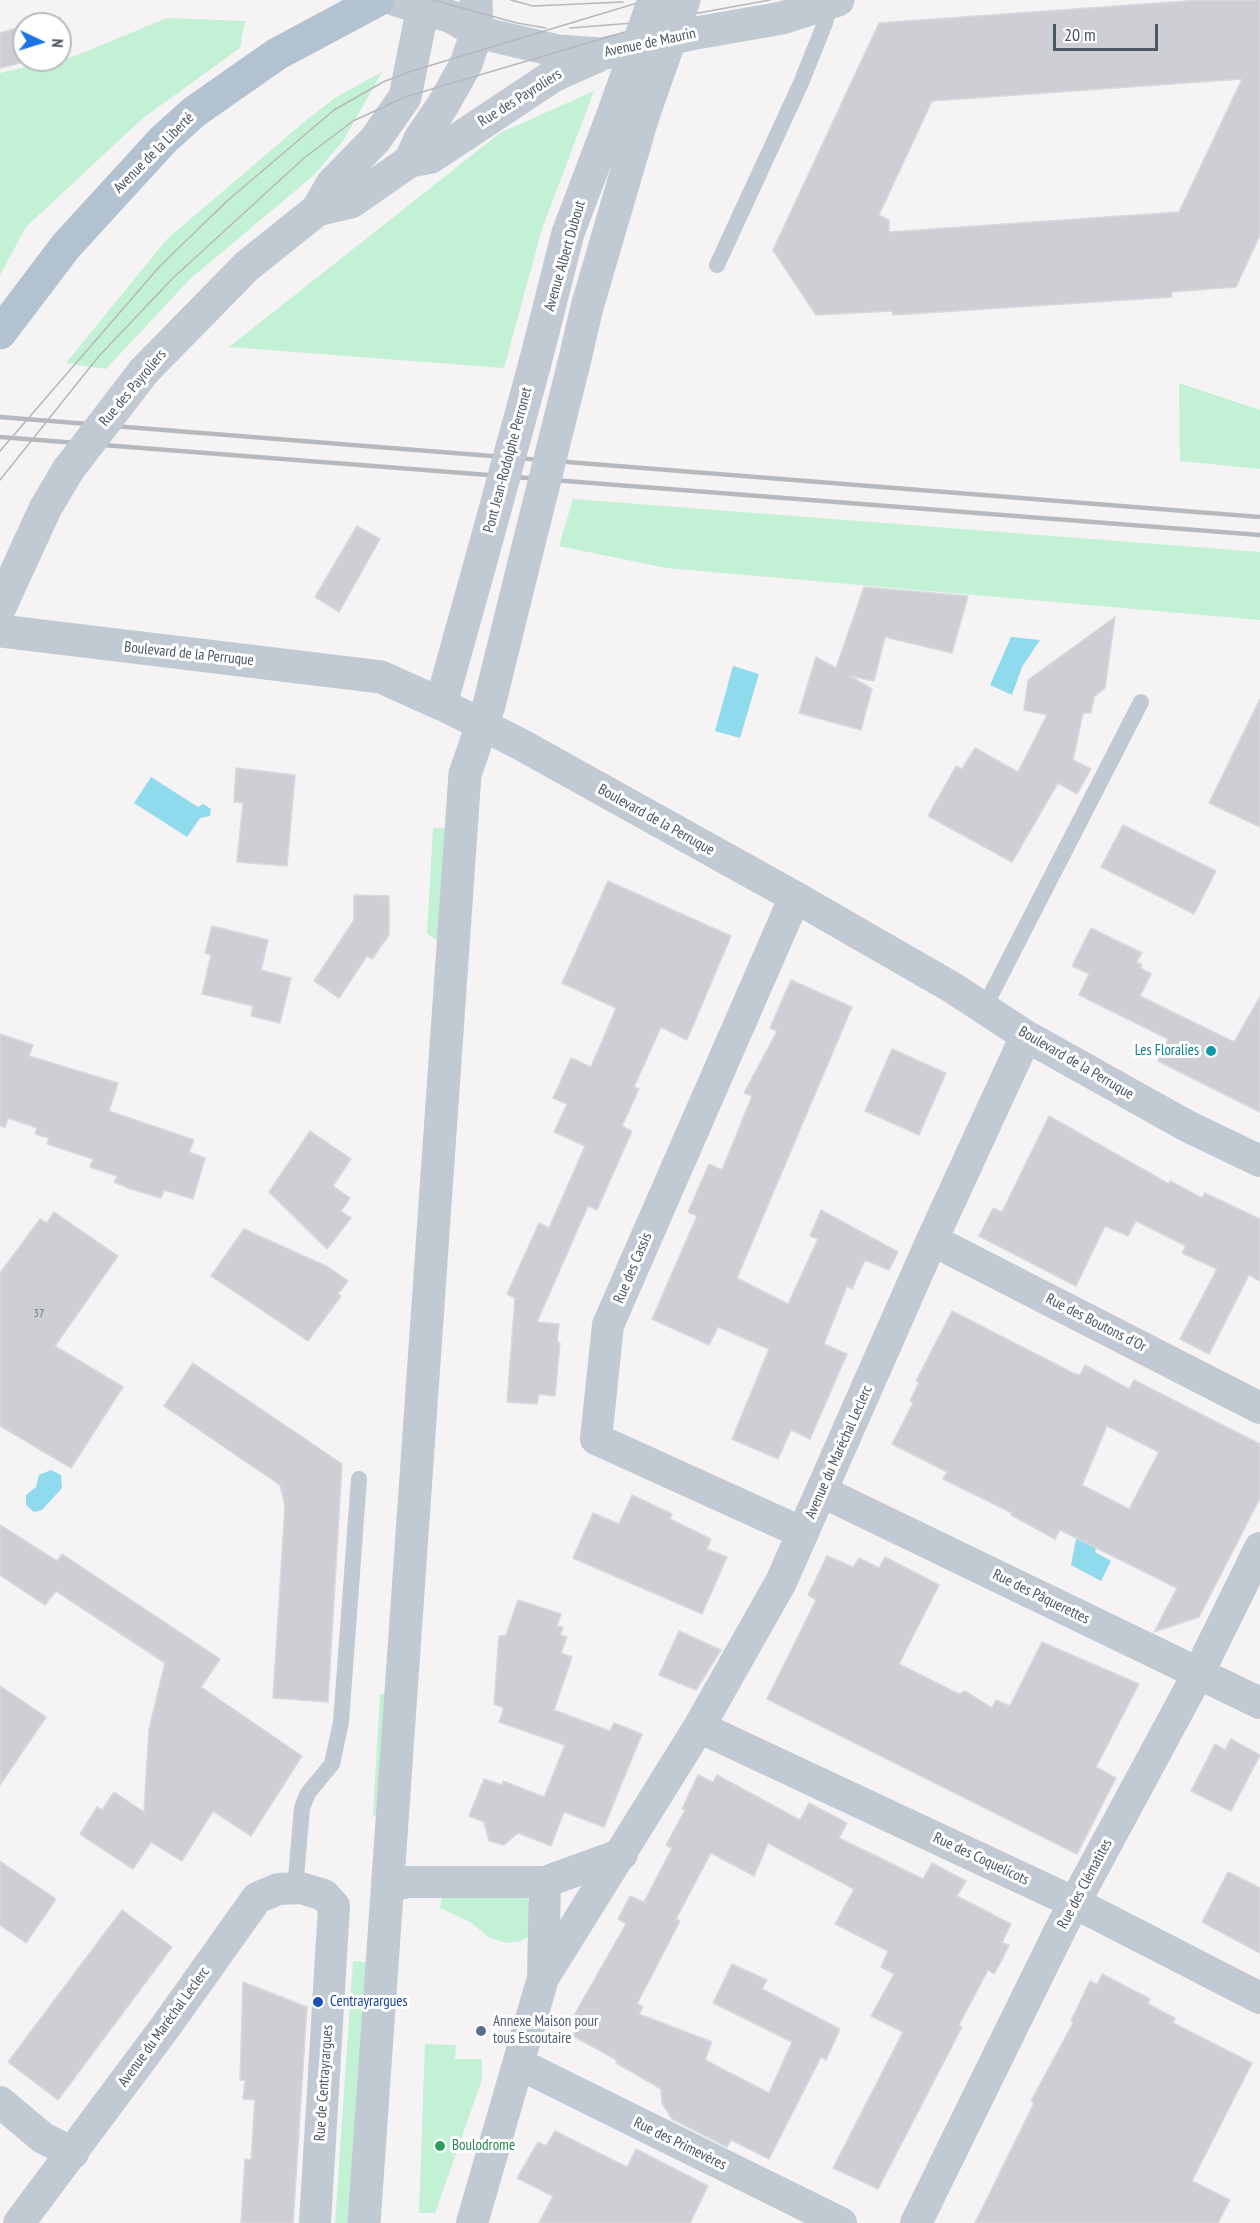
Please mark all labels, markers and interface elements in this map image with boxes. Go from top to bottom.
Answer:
north arrow [12,12,72,72]
scale bar [1056,12,1161,50]
text: 20 m [1064,23,1096,46]
street label: Avenue de Maurin [603,25,697,61]
text: N [48,38,68,48]
street label: Rue des Payroliers [475,65,565,131]
street label: Avenue de la Liberté [110,109,198,197]
street label: Avenue Albert Dubout [541,199,589,313]
street label: Rue des Payroliers [96,346,170,430]
street label: Pont Jean-Rodolphe Perronet [480,385,536,535]
street label: Boulevard de la Perruque [123,638,255,670]
street label: Boulevard de la Perruque [595,781,717,859]
street label: Boulevard de la Perruque [1015,1023,1137,1103]
place label: Les Floralies [1135,1042,1199,1060]
marker: Les Floralies [1204,1044,1218,1058]
street label: Rue des Cassis [610,1230,656,1306]
street label: Rue des Boutons d'Or [1043,1290,1149,1356]
house number: 37 [34,1307,44,1321]
street label: Avenue du Maréchal Leclerc [802,1383,876,1521]
street label: Rue des Pâquerettes [990,1566,1092,1628]
street label: Rue des Coquelicots [930,1829,1032,1889]
street label: Rue des Clématites [1054,1836,1116,1932]
street label: Avenue du Maréchal Leclerc [114,1964,214,2090]
place label: Centrayrargues [330,1993,408,2011]
marker: Centrayrargues [311,1995,325,2009]
place label: Annexe Maison pour tous Escoutaire [493,2013,598,2048]
street label: Rue de Centrayrargues [311,2024,337,2142]
marker: Annexe Maison pour tous Escoutaire [474,2024,488,2038]
street label: Rue des Primevères [631,2114,729,2174]
place label: Boulodrome [452,2137,515,2155]
marker: Boulodrome [433,2139,447,2153]

